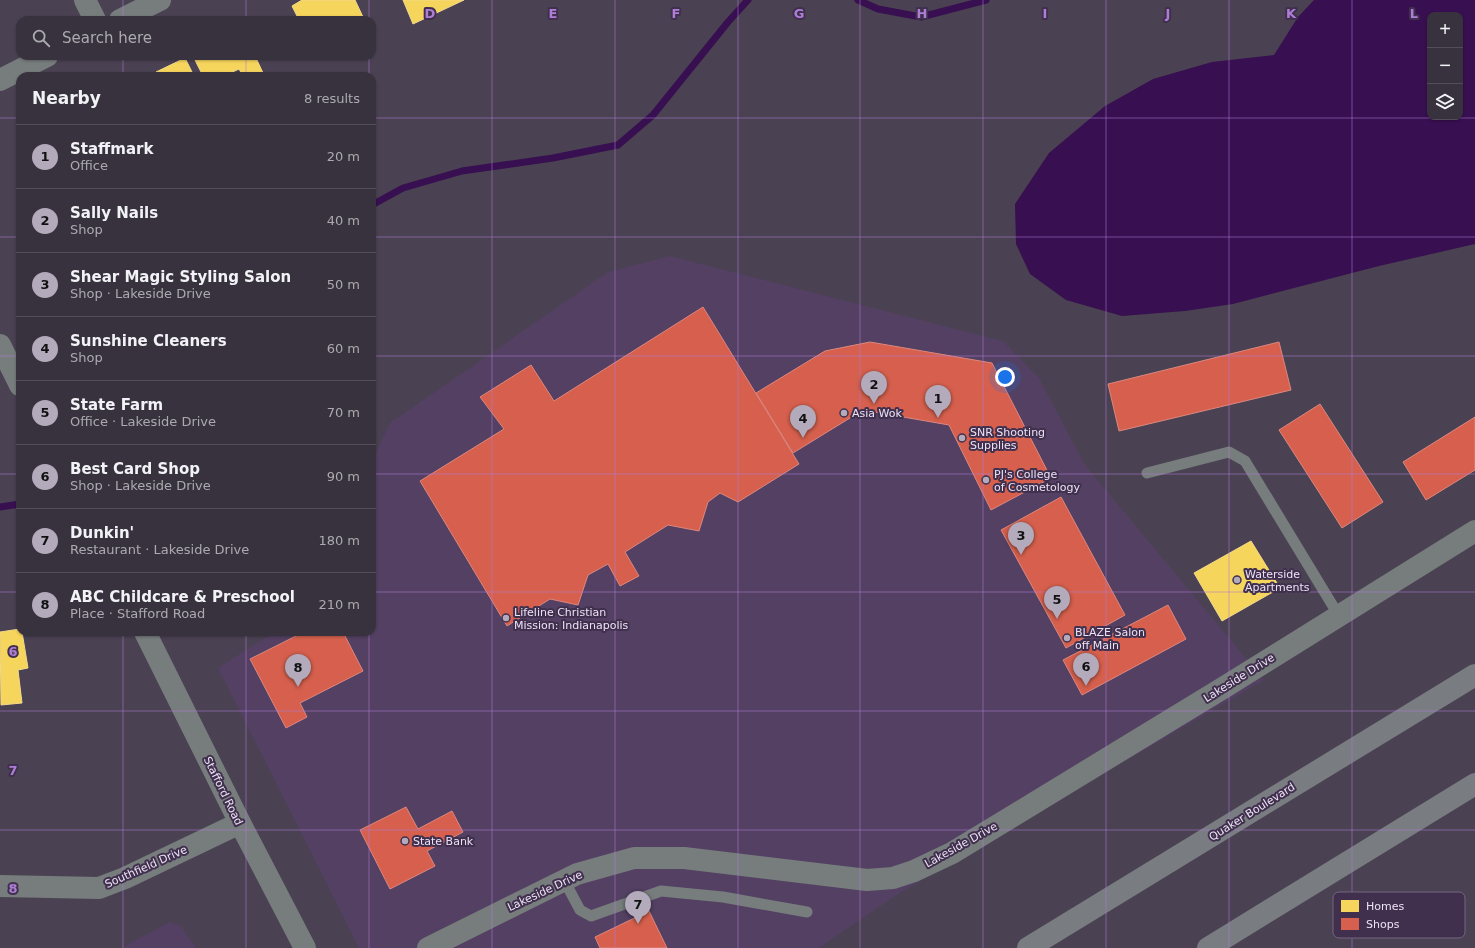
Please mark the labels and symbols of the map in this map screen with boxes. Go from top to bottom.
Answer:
text: D [425,6,436,21]
text: E [549,6,557,21]
text: F [672,6,680,21]
text: G [794,6,804,21]
text: H [917,6,927,21]
text: I [1043,6,1047,21]
text: J [1165,6,1170,21]
text: K [1286,6,1297,21]
text: L [1410,6,1418,21]
your location [995,367,1015,387]
pin: 2 [861,371,887,404]
pin: 1 [925,385,951,418]
pin: 4 [790,405,816,438]
place label: Asia Wok [852,407,903,420]
marker: Asia Wok [839,408,849,418]
place label: SNR Shooting Supplies [970,426,1045,452]
marker: SNR Shooting Supplies [957,433,967,443]
place label: PJ's College of Cosmetology [994,468,1081,494]
marker: PJ's College of Cosmetology [981,475,991,485]
pin: 3 [1008,522,1034,555]
place label: Waterside Apartments [1245,568,1310,594]
marker: Waterside Apartments [1232,575,1242,585]
pin: 5 [1044,586,1070,619]
place label: Lifeline Christian Mission: Indianapolis [514,606,629,632]
marker: Lifeline Christian Mission: Indianapolis [501,613,511,623]
place label: BLAZE Salon off Main [1075,626,1145,652]
marker: BLAZE Salon off Main [1062,633,1072,643]
text: 6 [8,644,18,659]
street label: Lakeside Drive [1201,651,1277,705]
pin: 6 [1073,653,1099,686]
pin: 8 [285,654,311,687]
street label: Stafford Road [201,755,245,827]
text: 7 [8,763,18,778]
street label: Quaker Boulevard [1207,780,1297,844]
street label: Lakeside Drive [922,820,1000,870]
place label: State Bank [413,835,474,848]
marker: State Bank [400,836,410,846]
street label: Southfield Drive [103,843,189,891]
street label: Lakeside Drive [506,868,585,914]
text: 8 [8,881,18,896]
pin: 7 [625,891,651,924]
legend [1333,892,1465,938]
text: Homes [1366,900,1404,913]
text: Shops [1366,918,1400,931]

